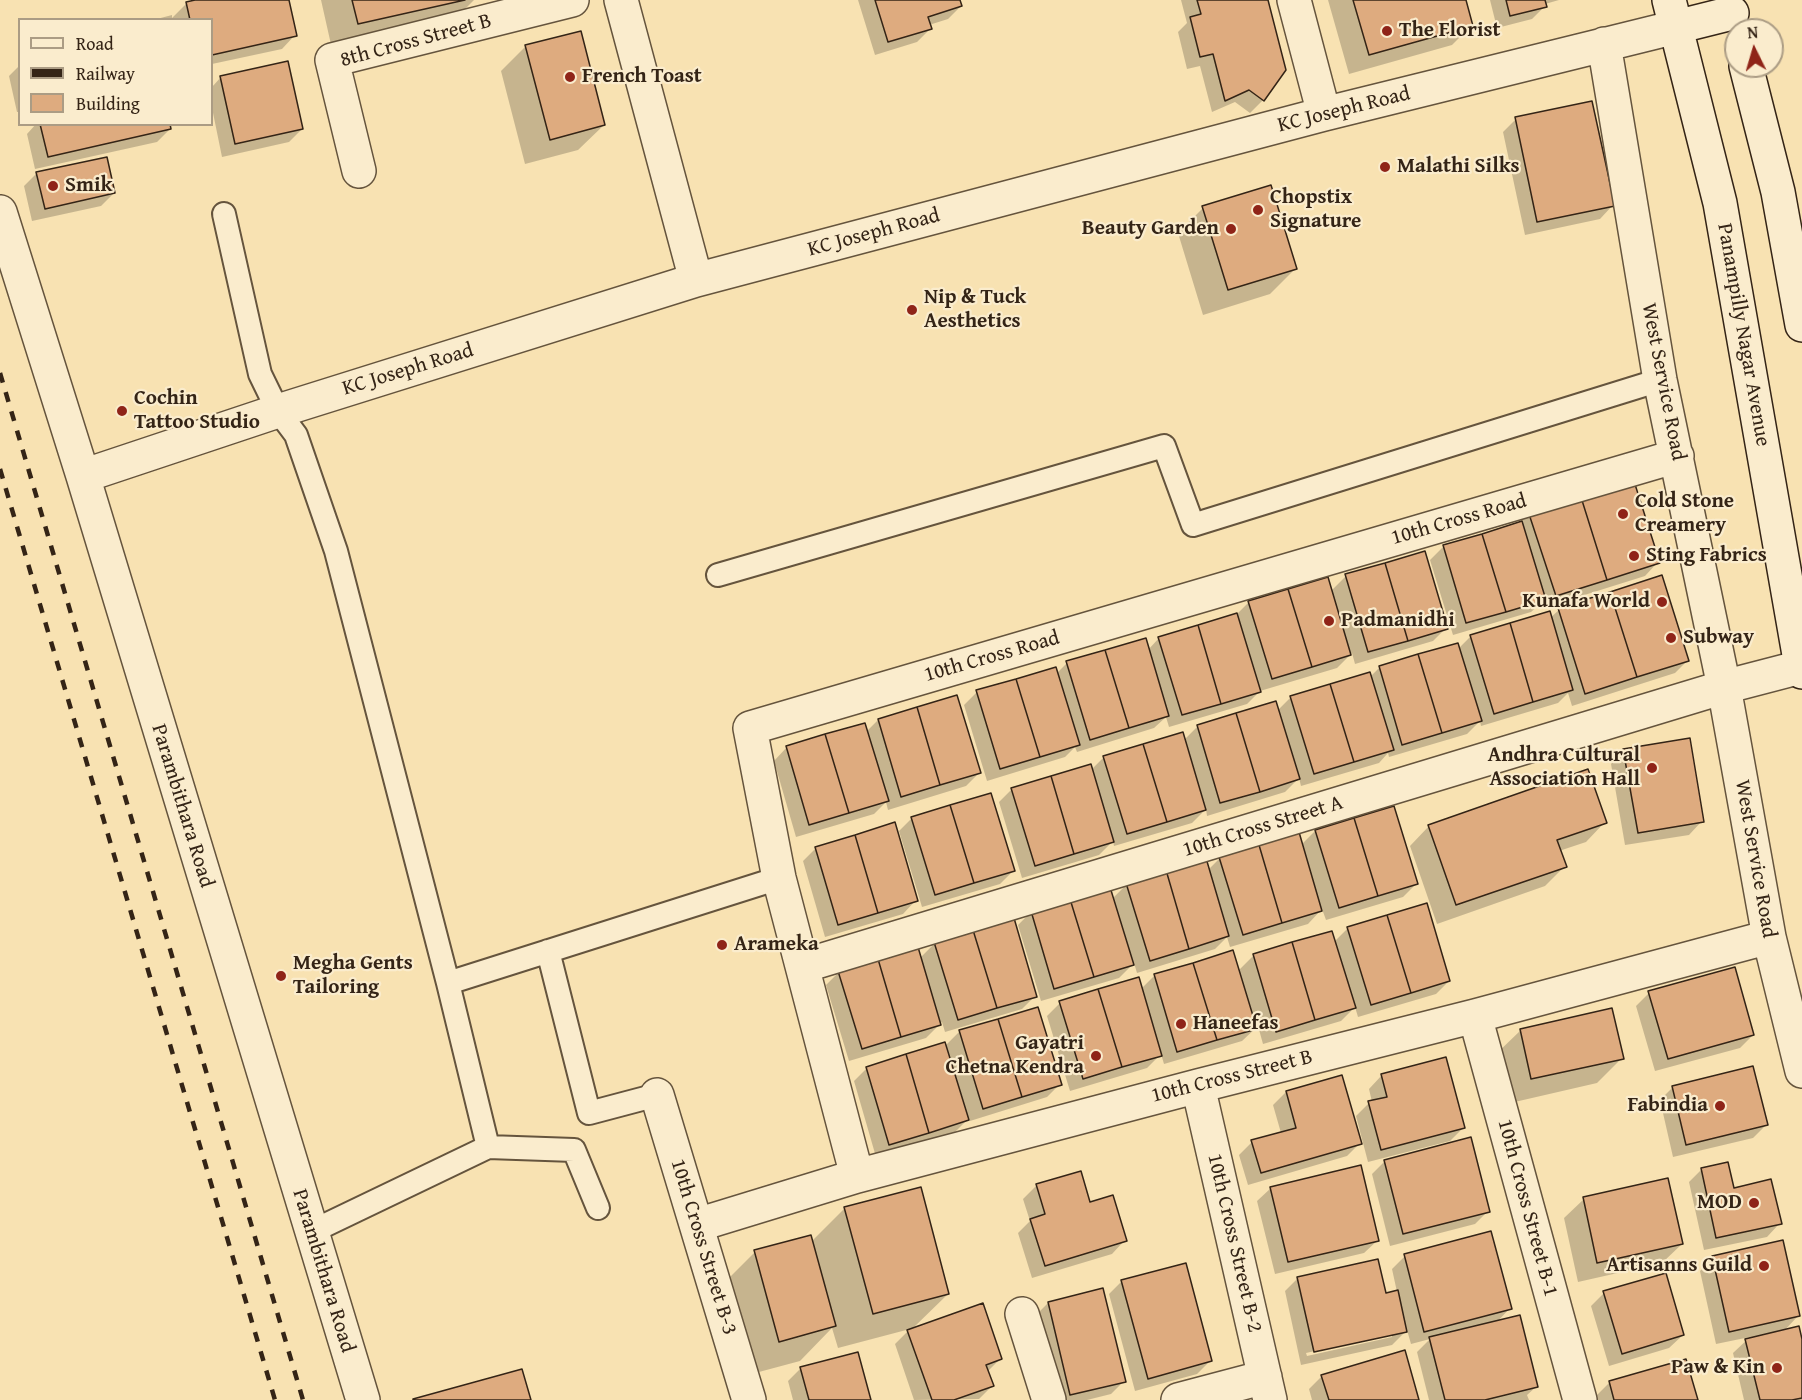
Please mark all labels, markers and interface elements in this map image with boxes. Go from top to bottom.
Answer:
street label: 8th Cross Street B [338,9,494,73]
legend [18,18,213,126]
place label: The Florist [1399,18,1500,44]
north arrow [1724,18,1784,78]
text: N [1746,20,1759,44]
marker: The Florist [1380,24,1394,38]
text: Road [76,30,114,57]
text: Railway [76,60,135,87]
place label: French Toast [582,64,702,90]
marker: French Toast [563,70,577,84]
street label: KC Joseph Road [1275,81,1413,139]
text: Building [76,90,140,117]
place label: Malathi Silks [1397,154,1520,180]
marker: Malathi Silks [1378,160,1392,174]
place label: Smik [65,173,112,199]
marker: Smik [46,179,60,193]
place label: Chopstix Signature [1270,185,1361,235]
street label: KC Joseph Road [805,203,943,263]
marker: Chopstix Signature [1251,203,1265,217]
place label: Beauty Garden [1082,216,1219,242]
marker: Beauty Garden [1224,222,1238,236]
street label: Panampilly Nagar Avenue [1711,222,1775,448]
place label: Nip & Tuck Aesthetics [924,285,1026,335]
street label: West Service Road [1635,301,1691,463]
marker: Nip & Tuck Aesthetics [905,303,919,317]
street label: KC Joseph Road [339,338,477,402]
place label: Cochin Tattoo Studio [134,386,260,436]
marker: Cochin Tattoo Studio [115,404,129,418]
street label: 10th Cross Road [1388,489,1530,551]
place label: Cold Stone Creamery [1635,489,1734,539]
marker: Cold Stone Creamery [1616,507,1630,521]
place label: Sting Fabrics [1646,543,1767,569]
marker: Sting Fabrics [1627,549,1641,563]
place label: Kunafa World [1522,589,1650,615]
marker: Kunafa World [1655,595,1669,609]
place label: Padmanidhi [1341,608,1455,634]
marker: Padmanidhi [1322,614,1336,628]
place label: Subway [1683,625,1754,651]
street label: 10th Cross Road [921,626,1063,688]
marker: Subway [1664,631,1678,645]
street label: Parambithara Road [145,721,219,891]
place label: Andhra Cultural Association Hall [1488,743,1640,793]
marker: Andhra Cultural Association Hall [1645,761,1659,775]
street label: West Service Road [1729,778,1781,940]
street label: 10th Cross Street A [1180,791,1346,863]
place label: Arameka [734,932,819,958]
marker: Arameka [715,938,729,952]
place label: Megha Gents Tailoring [293,951,413,1001]
marker: Megha Gents Tailoring [274,969,288,983]
place label: Haneefas [1193,1011,1278,1037]
marker: Haneefas [1174,1017,1188,1031]
place label: Gayatri Chetna Kendra [945,1031,1084,1081]
street label: 10th Cross Street B [1149,1045,1315,1109]
marker: Gayatri Chetna Kendra [1089,1049,1103,1063]
place label: Fabindia [1627,1093,1708,1119]
marker: Fabindia [1713,1099,1727,1113]
street label: 10th Cross Street B-1 [1491,1116,1563,1300]
street label: 10th Cross Street B-2 [1201,1151,1267,1335]
street label: 10th Cross Street B-3 [664,1156,742,1338]
street label: Parambithara Road [286,1186,360,1356]
place label: MOD [1697,1190,1742,1216]
marker: MOD [1747,1196,1761,1210]
place label: Artisanns Guild [1606,1253,1752,1279]
marker: Artisanns Guild [1757,1259,1771,1273]
place label: Paw & Kin [1671,1355,1765,1381]
marker: Paw & Kin [1770,1361,1784,1375]

